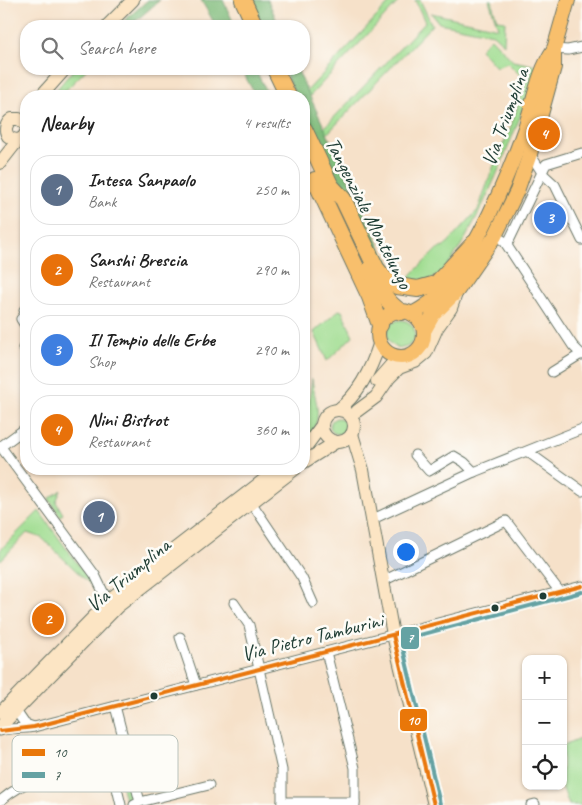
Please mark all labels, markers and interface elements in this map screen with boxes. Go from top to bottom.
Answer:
search box [20,20,310,75]
icon: search [38,34,66,62]
text: Search here [78,36,155,60]
street label: Via Triumplina [475,62,535,169]
text: Nearby [40,110,93,136]
text: 4 results [243,113,290,133]
pin: 4 [528,115,560,153]
street label: Tangenziale Montelungo [320,133,419,295]
text: Intesa Sanpaolo [88,168,195,192]
text: 1 [53,180,61,200]
text: 250 m [255,180,289,200]
text: Bank [88,192,116,212]
pin: 3 [534,199,566,237]
text: Sanshi Brescia [88,248,187,272]
text: 2 [53,260,61,280]
text: 290 m [255,260,289,280]
text: Restaurant [88,272,150,292]
text: Il Tempio delle Erbe [88,328,215,352]
text: 3 [53,340,61,360]
text: 290 m [255,340,289,360]
text: Shop [88,352,115,372]
text: Nini Bistrot [88,408,167,432]
text: 4 [53,420,61,440]
text: 360 m [255,420,289,440]
text: Restaurant [88,432,150,452]
pin: 1 [83,498,115,536]
street label: Via Triumplina [81,531,177,618]
your location [393,539,419,565]
unlabelled marker [538,591,548,601]
pin: 2 [32,600,64,638]
unlabelled marker [490,603,500,613]
street label: Via Pietro Tamburini [239,606,388,667]
line badge: 7 [400,626,420,650]
text: 7 [407,629,415,646]
map controls [522,655,567,790]
button: + [522,655,567,700]
unlabelled marker [149,691,159,701]
button: − [522,700,567,745]
line badge: 10 [399,708,428,732]
text: 10 [407,712,421,729]
legend [12,735,178,792]
text: 10 [54,744,68,761]
button: locate [522,745,567,790]
text: 7 [54,767,61,784]

